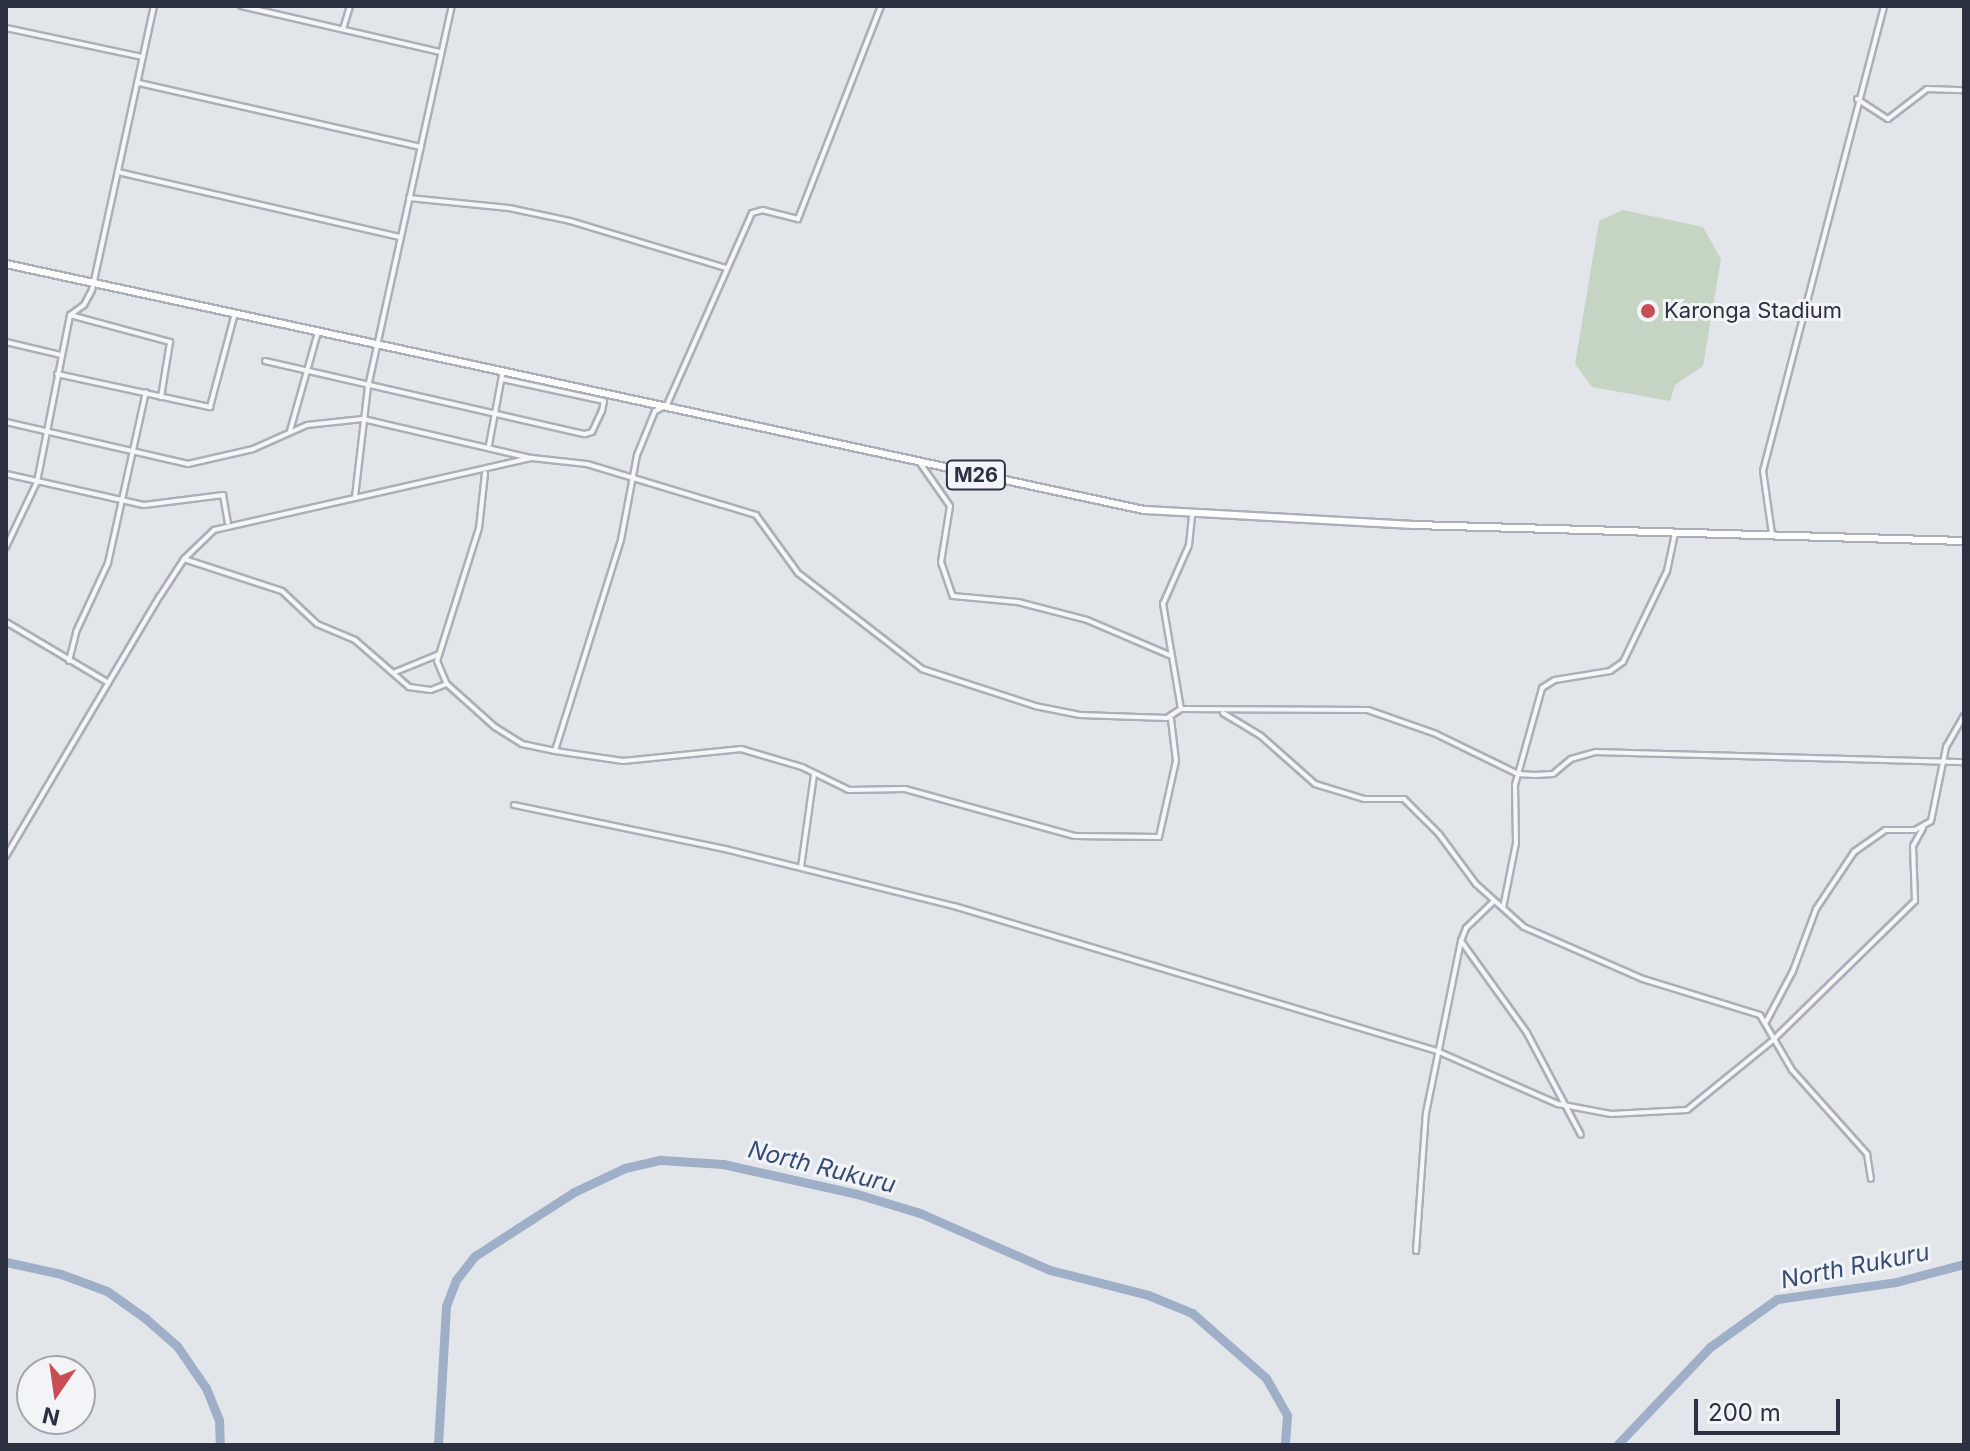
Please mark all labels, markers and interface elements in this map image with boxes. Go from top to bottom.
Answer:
place label: Karonga Stadium [1664,298,1842,324]
marker: Karonga Stadium [1639,302,1657,320]
road number: M26 [944,459,1008,491]
water label: North Rukuru [745,1135,899,1199]
water label: North Rukuru [1778,1237,1932,1295]
north arrow [16,1355,96,1435]
scale bar [1698,1383,1844,1433]
text: 200 m [1708,1398,1781,1427]
text: N [40,1402,62,1431]

